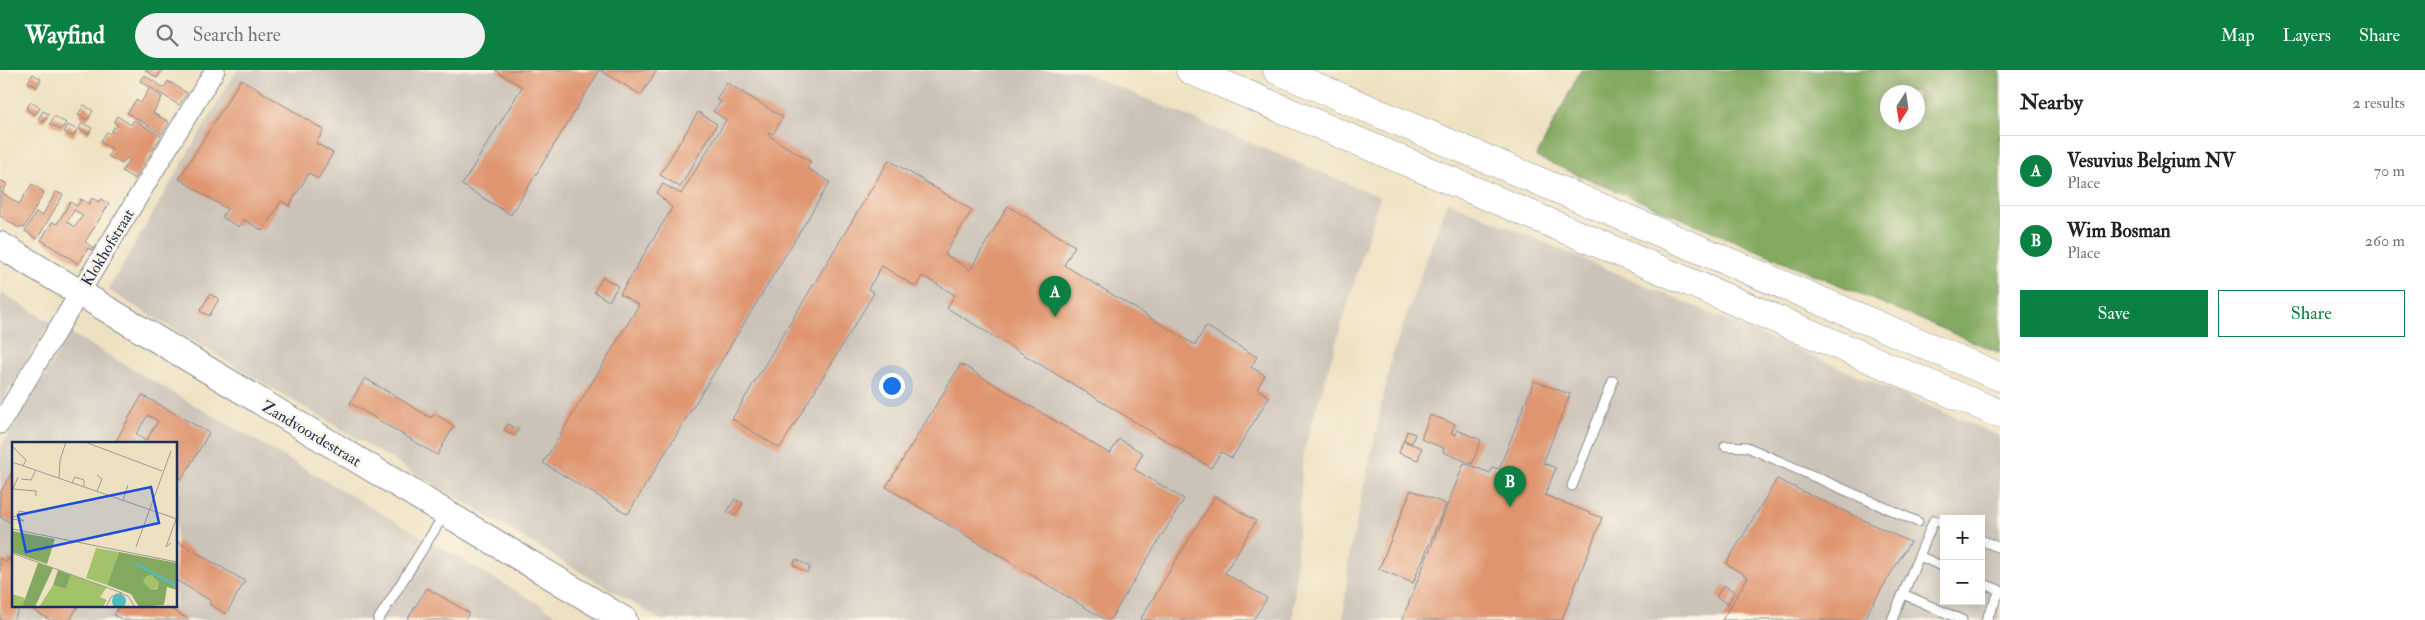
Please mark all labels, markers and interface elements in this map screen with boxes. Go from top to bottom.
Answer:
search box [135,13,485,58]
text: Wayfind [25,20,105,51]
icon: search [153,21,181,49]
text: Search here [193,23,281,47]
text: Map [2221,24,2255,47]
text: Layers [2283,24,2331,47]
text: Share [2359,24,2400,47]
north arrow [1880,85,1925,130]
text: Nearby [2020,89,2083,116]
text: 2 results [2352,93,2405,113]
text: Vesuvius Belgium NV [2067,149,2235,173]
text: A [2031,161,2041,181]
text: 70 m [2374,161,2405,181]
text: Place [2067,173,2100,193]
street label: Klokhofstraat [77,205,139,290]
text: Wim Bosman [2067,219,2171,243]
text: B [2031,231,2041,251]
text: 260 m [2365,231,2405,251]
text: Place [2067,243,2100,263]
pin: A [1039,276,1071,317]
button: Save [2020,290,2208,337]
button: Share [2218,290,2405,337]
your location [879,373,905,399]
street label: Zandvoordestraat [258,396,365,471]
inset map [12,442,178,608]
pin: B [1494,466,1526,507]
map controls [1940,515,1985,605]
button: + [1940,515,1985,560]
button: − [1940,560,1985,605]

